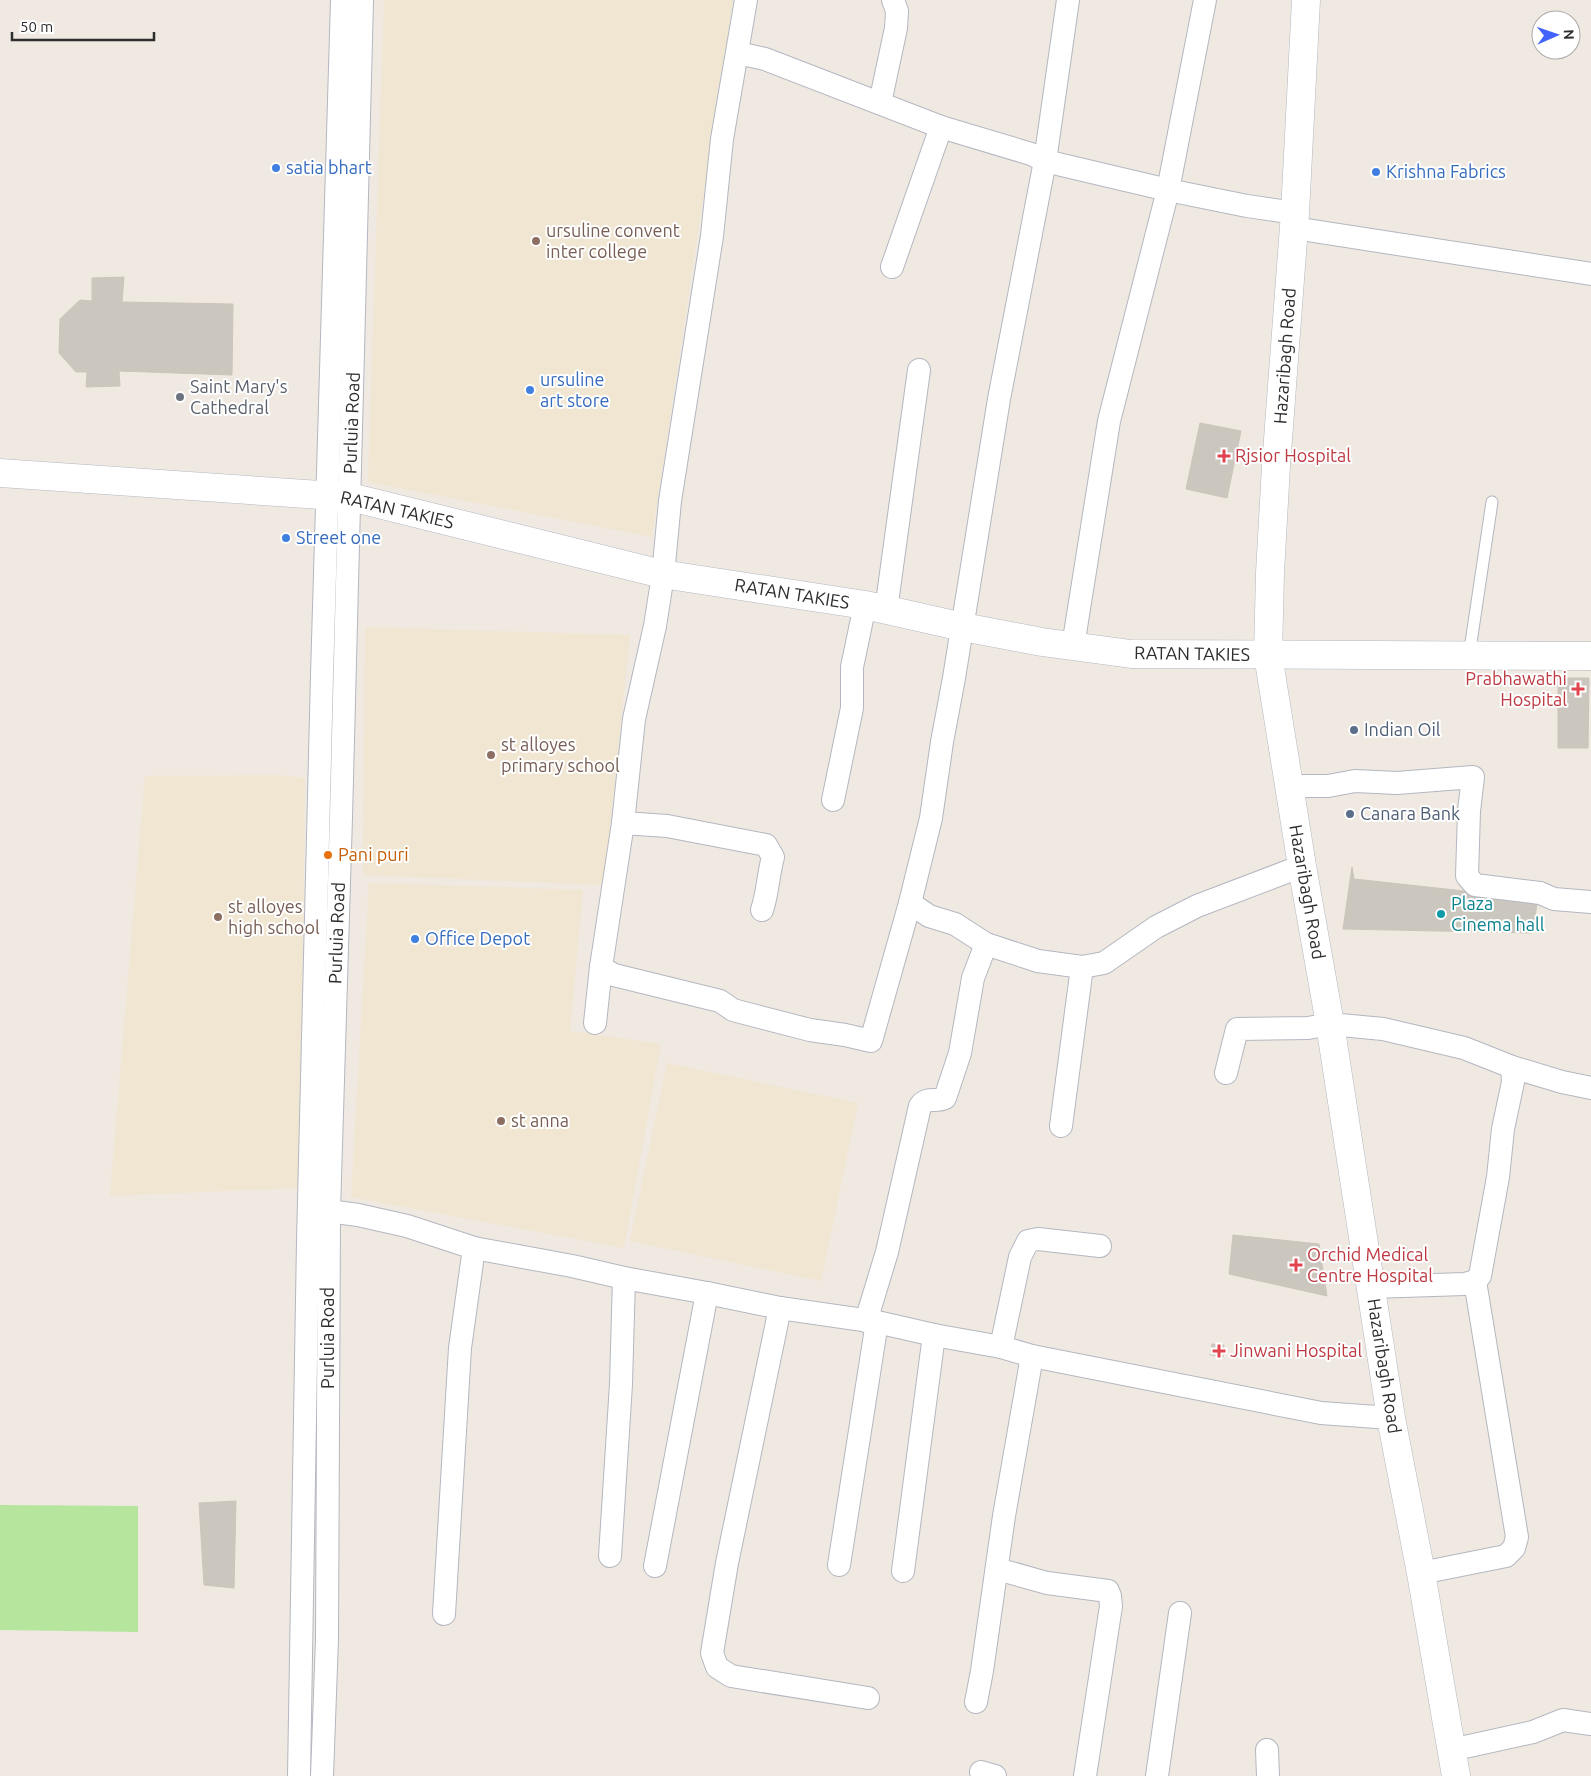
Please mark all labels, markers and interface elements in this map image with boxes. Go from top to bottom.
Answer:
scale bar [12,10,155,42]
north arrow [1531,10,1581,60]
text: 50 m [20,18,53,35]
text: N [1561,29,1577,40]
place label: satia bhart [286,157,372,177]
place label: Krishna Fabrics [1386,161,1506,181]
marker: satia bhart [270,162,282,174]
marker: Krishna Fabrics [1370,166,1382,178]
place label: ursuline convent inter college [546,220,680,261]
marker: ursuline convent inter college [530,235,542,247]
street label: Hazaribagh Road [1269,287,1299,425]
place label: ursuline art store [540,369,609,410]
street label: Purluia Road [339,372,363,474]
place label: Saint Mary's Cathedral [190,376,288,417]
marker: ursuline art store [524,384,536,396]
marker: Saint Mary's Cathedral [174,391,186,403]
place label: Rjsior Hospital [1235,445,1351,465]
marker: Rjsior Hospital [1217,449,1231,463]
street label: RATAN TAKIES [338,486,456,532]
place label: Street one [296,527,381,547]
marker: Street one [280,532,292,544]
street label: RATAN TAKIES [733,574,851,612]
street label: RATAN TAKIES [1134,642,1250,664]
place label: Prabhawathi Hospital [1465,668,1567,709]
marker: Prabhawathi Hospital [1571,682,1585,696]
place label: Indian Oil [1364,719,1441,739]
marker: Indian Oil [1348,724,1360,736]
place label: st alloyes primary school [501,734,620,775]
marker: st alloyes primary school [485,749,497,761]
place label: Canara Bank [1360,803,1460,823]
marker: Canara Bank [1344,808,1356,820]
street label: Hazaribagh Road [1286,823,1330,961]
place label: Pani puri [338,844,409,864]
marker: Pani puri [322,849,334,861]
street label: Purluia Road [324,882,348,984]
place label: Plaza Cinema hall [1451,893,1545,934]
place label: st alloyes high school [228,896,320,937]
marker: Plaza Cinema hall [1435,908,1447,920]
marker: st alloyes high school [212,911,224,923]
place label: Office Depot [425,928,530,948]
marker: Office Depot [409,933,421,945]
place label: st anna [511,1110,569,1130]
marker: st anna [495,1115,507,1127]
place label: Orchid Medical Centre Hospital [1307,1244,1433,1285]
marker: Orchid Medical Centre Hospital [1289,1258,1303,1272]
street label: Purluia Road [317,1287,337,1389]
street label: Hazaribagh Road [1364,1297,1406,1435]
place label: Jinwani Hospital [1230,1340,1363,1360]
marker: Jinwani Hospital [1212,1344,1226,1358]

